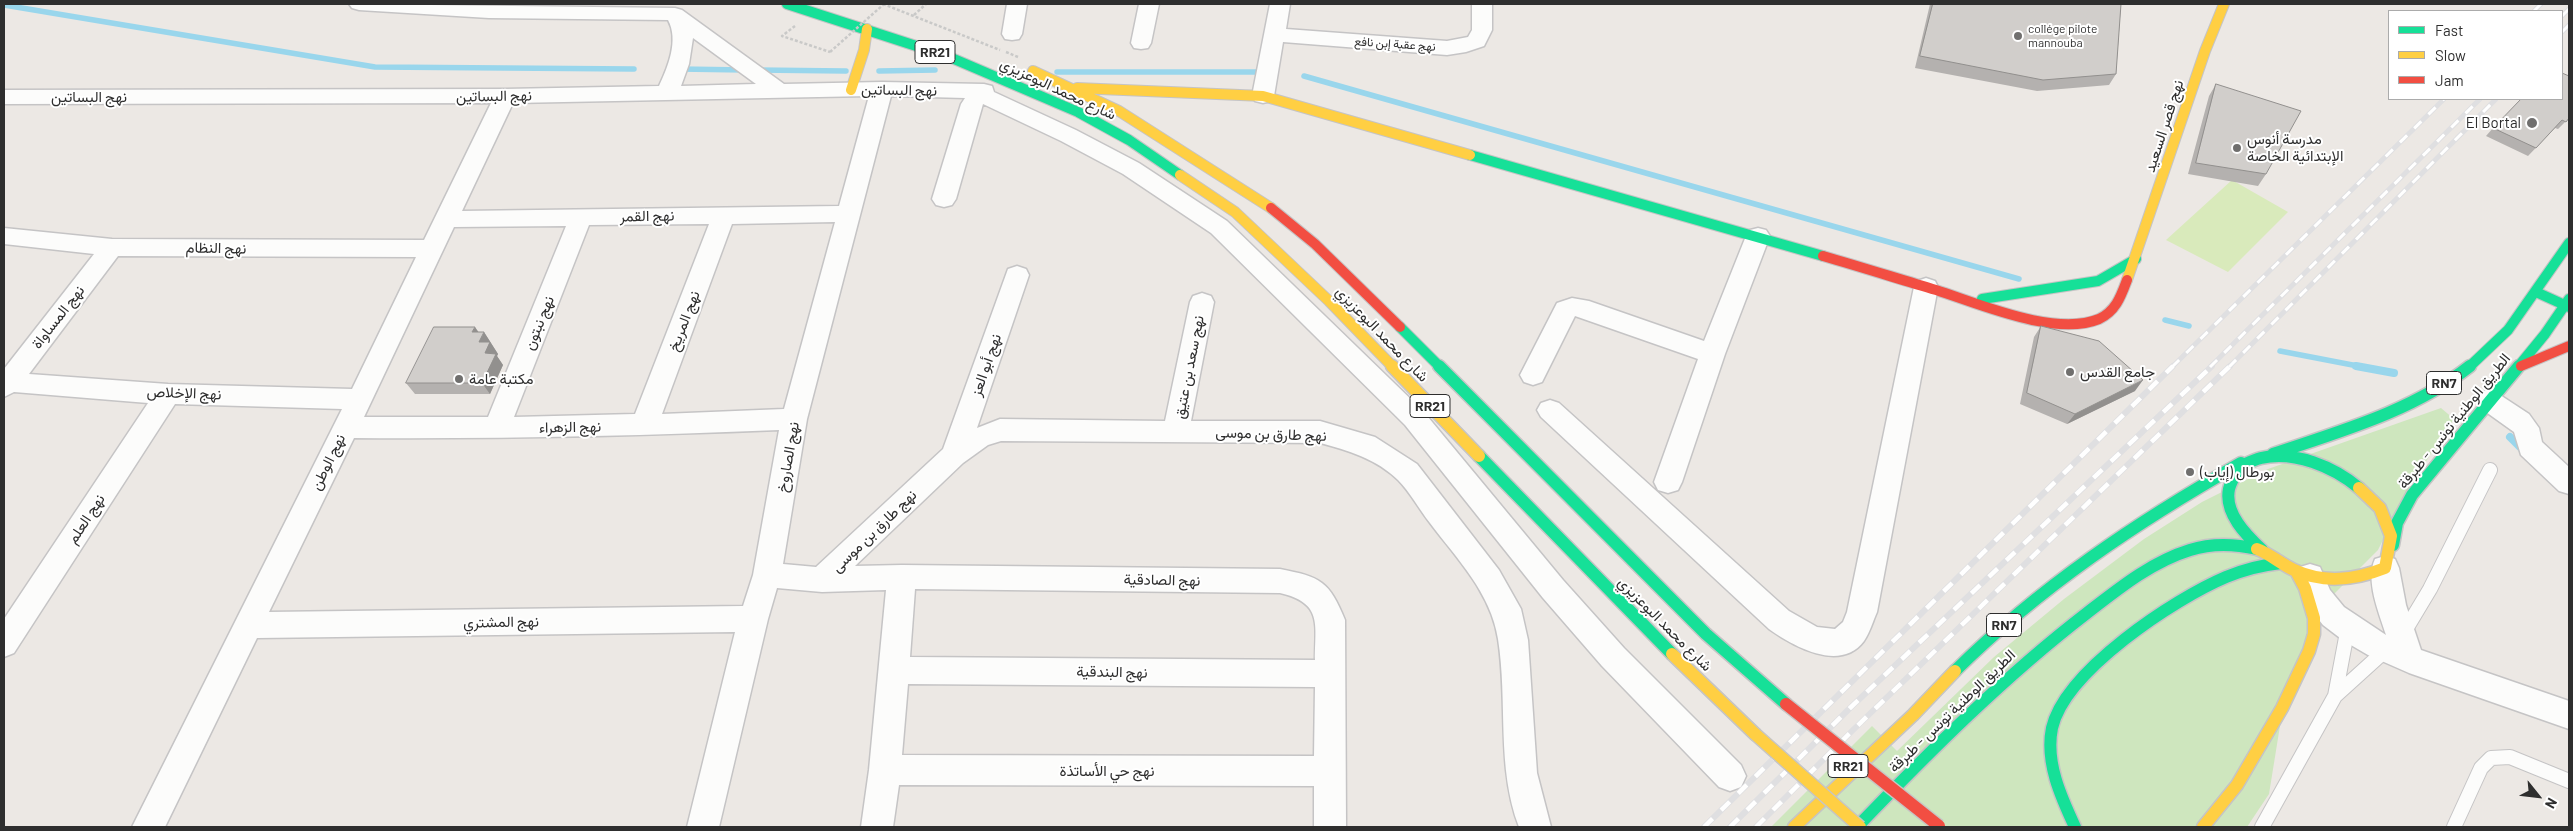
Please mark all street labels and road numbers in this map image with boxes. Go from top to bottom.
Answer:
street label: نهج عقبة إبن نافع [1354,34,1436,54]
road number: RR21 [915,41,955,64]
street label: شارع محمد البوعزيزي [997,54,1119,124]
street label: نهج قصر السعيد [2141,78,2187,174]
street label: نهج البساتين [861,80,937,100]
street label: نهج البساتين [456,86,532,106]
street label: نهج البساتين [51,88,127,106]
street label: نهج القمر [619,207,675,225]
street label: نهج النظام [185,238,247,258]
street label: نهج المساواة [28,282,88,352]
street label: شارع محمد البوعزيزي [1332,282,1432,386]
street label: نهج المريخ [664,288,704,354]
street label: نهج نبتون [520,293,558,353]
street label: نهج سعد بن عتيق [1170,314,1208,420]
street label: نهج أبو العز [967,331,1005,399]
street label: الطريق الوطنية تونس - طبرقة [2394,350,2514,492]
road number: RN7 [2426,372,2462,394]
street label: نهج الإخلاص [146,383,222,403]
road number: RR21 [1410,394,1450,418]
street label: نهج الزهراء [539,417,601,437]
street label: نهج الصاروخ [773,420,803,494]
street label: نهج طارق بن موسى [1215,423,1327,445]
street label: نهج الوطن [307,431,349,493]
street label: نهج طارق بن موسى [828,486,920,576]
street label: نهج العلم [63,491,109,547]
street label: نهج الصادقية [1123,570,1201,590]
street label: شارع محمد البوعزيزي [1614,573,1716,675]
street label: نهج المشتري [463,612,539,632]
road number: RN7 [1986,614,2022,636]
street label: الطريق الوطنية تونس - طبرقة [1885,646,2019,776]
street label: نهج البندقية [1076,662,1148,682]
road number: RR21 [1828,754,1868,778]
street label: نهج حي الأساتذة [1059,762,1155,780]

